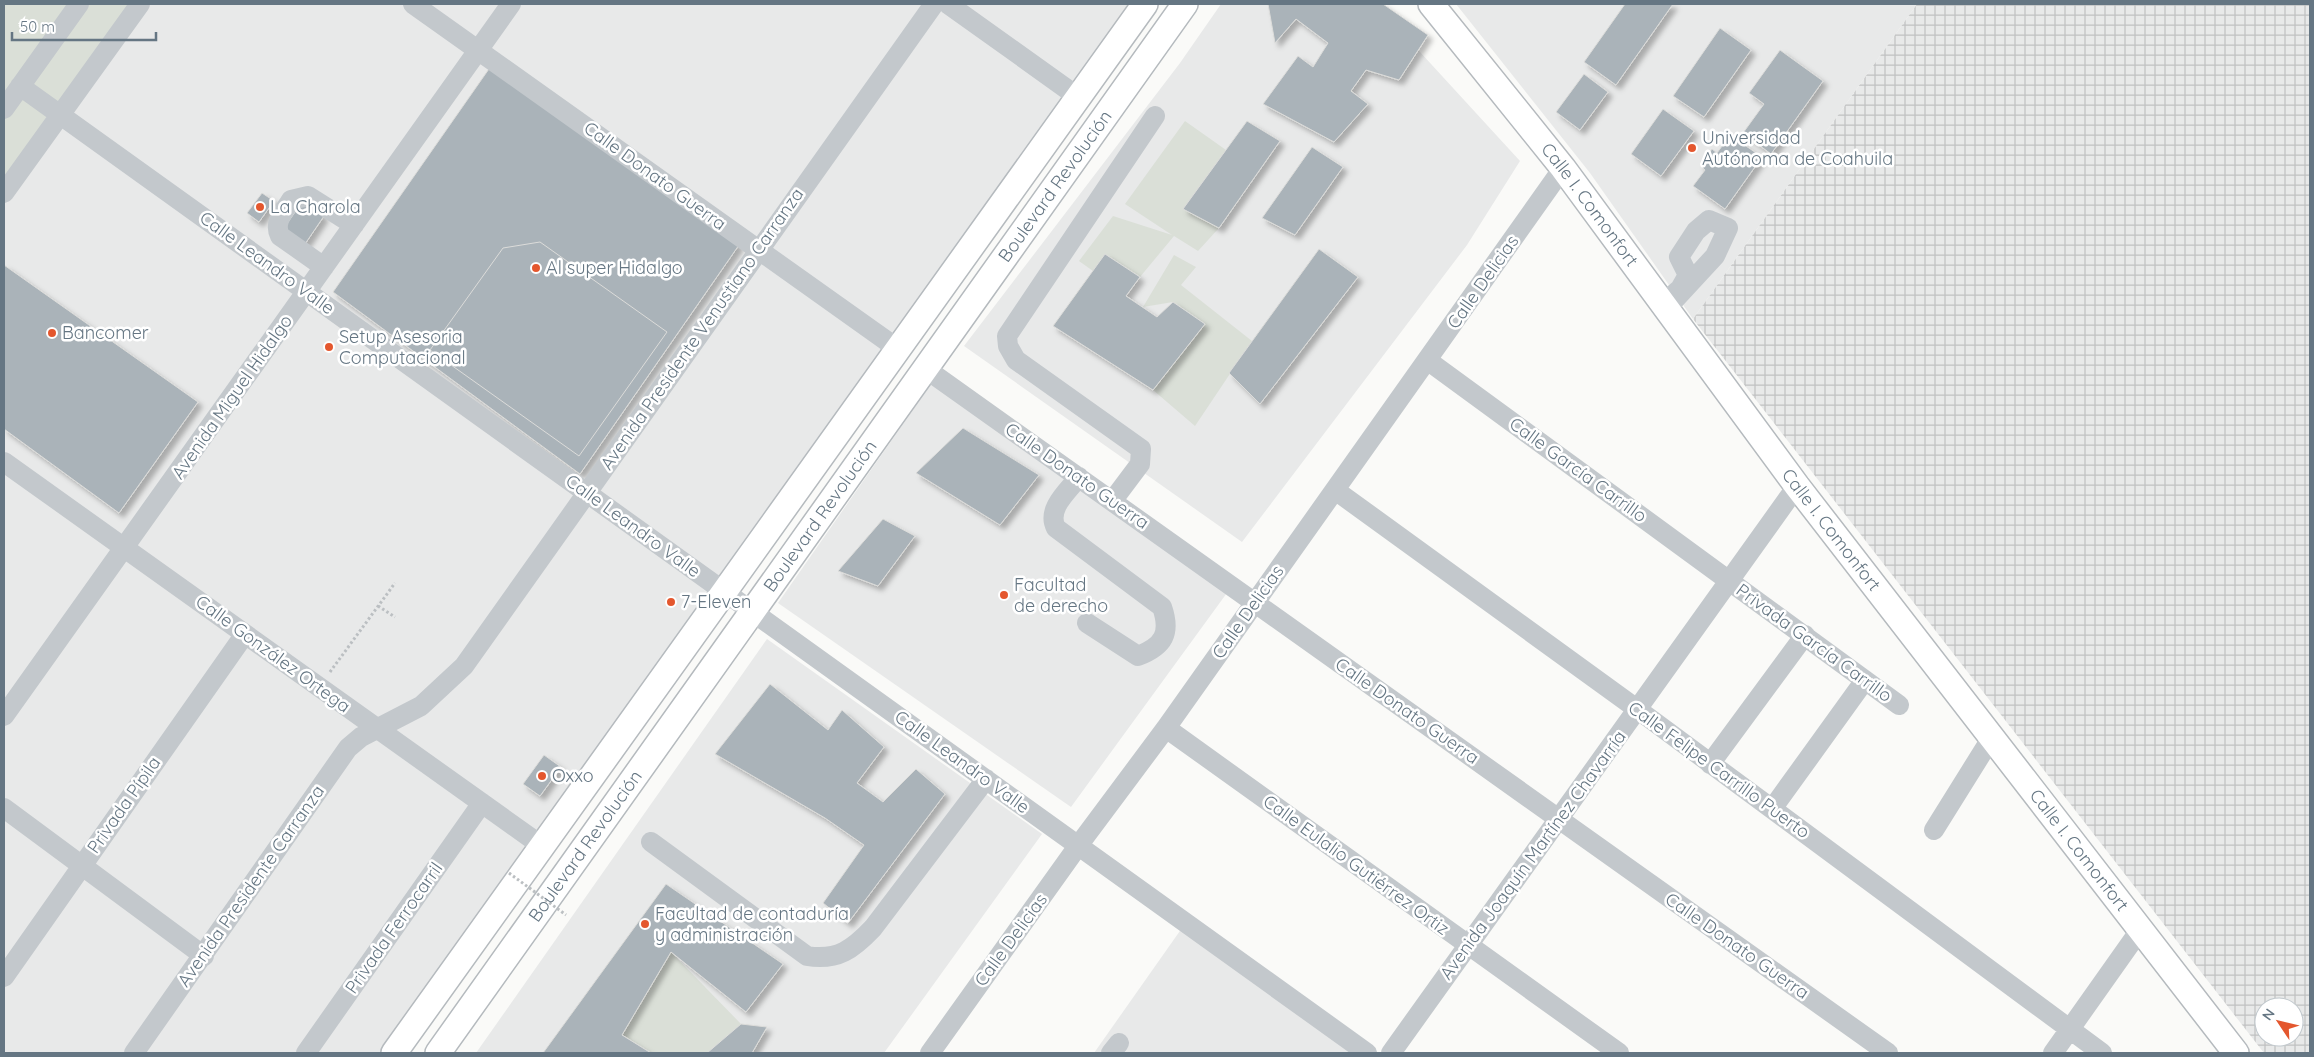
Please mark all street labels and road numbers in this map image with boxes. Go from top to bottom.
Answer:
street label: Boulevard Revolución [993,106,1117,266]
street label: Calle Donato Guerra [580,116,731,235]
street label: Calle I. Comonfort [1536,138,1644,271]
street label: Avenida Presidente Venustiano Carranza [595,183,808,474]
street label: Calle Leandro Valle [195,206,339,319]
street label: Calle Delicias [1442,230,1523,333]
street label: Avenida Miguel Hidalgo [166,310,297,483]
street label: Calle García Carrillo [1505,412,1652,527]
street label: Calle Donato Guerra [1001,417,1154,534]
street label: Boulevard Revolución [758,436,882,596]
street label: Calle I. Comonfort [1777,464,1886,596]
street label: Calle Leandro Valle [561,469,705,582]
street label: Calle Delicias [1207,560,1288,663]
street label: Privada García Carrillo [1732,578,1897,707]
street label: Calle González Ortega [191,590,355,717]
street label: Calle Donato Guerra [1331,652,1484,769]
street label: Calle Felipe Carrillo Puerto [1624,696,1815,843]
street label: Calle Leandro Valle [890,705,1034,818]
street label: Avenida Joaquín Martínez Chavarría [1434,726,1631,984]
street label: Privada Pípila [82,752,165,858]
street label: Boulevard Revolución [523,765,647,926]
street label: Avenida Presidente Carranza [172,780,329,991]
street label: Calle I. Comonfort [2025,784,2134,916]
street label: Calle Eulalio Gutiérrez Ortiz [1259,789,1454,940]
street label: Privada Ferrocarril [340,858,448,998]
street label: Calle Donato Guerra [1661,887,1814,1004]
street label: Calle Delicias [969,889,1052,991]

